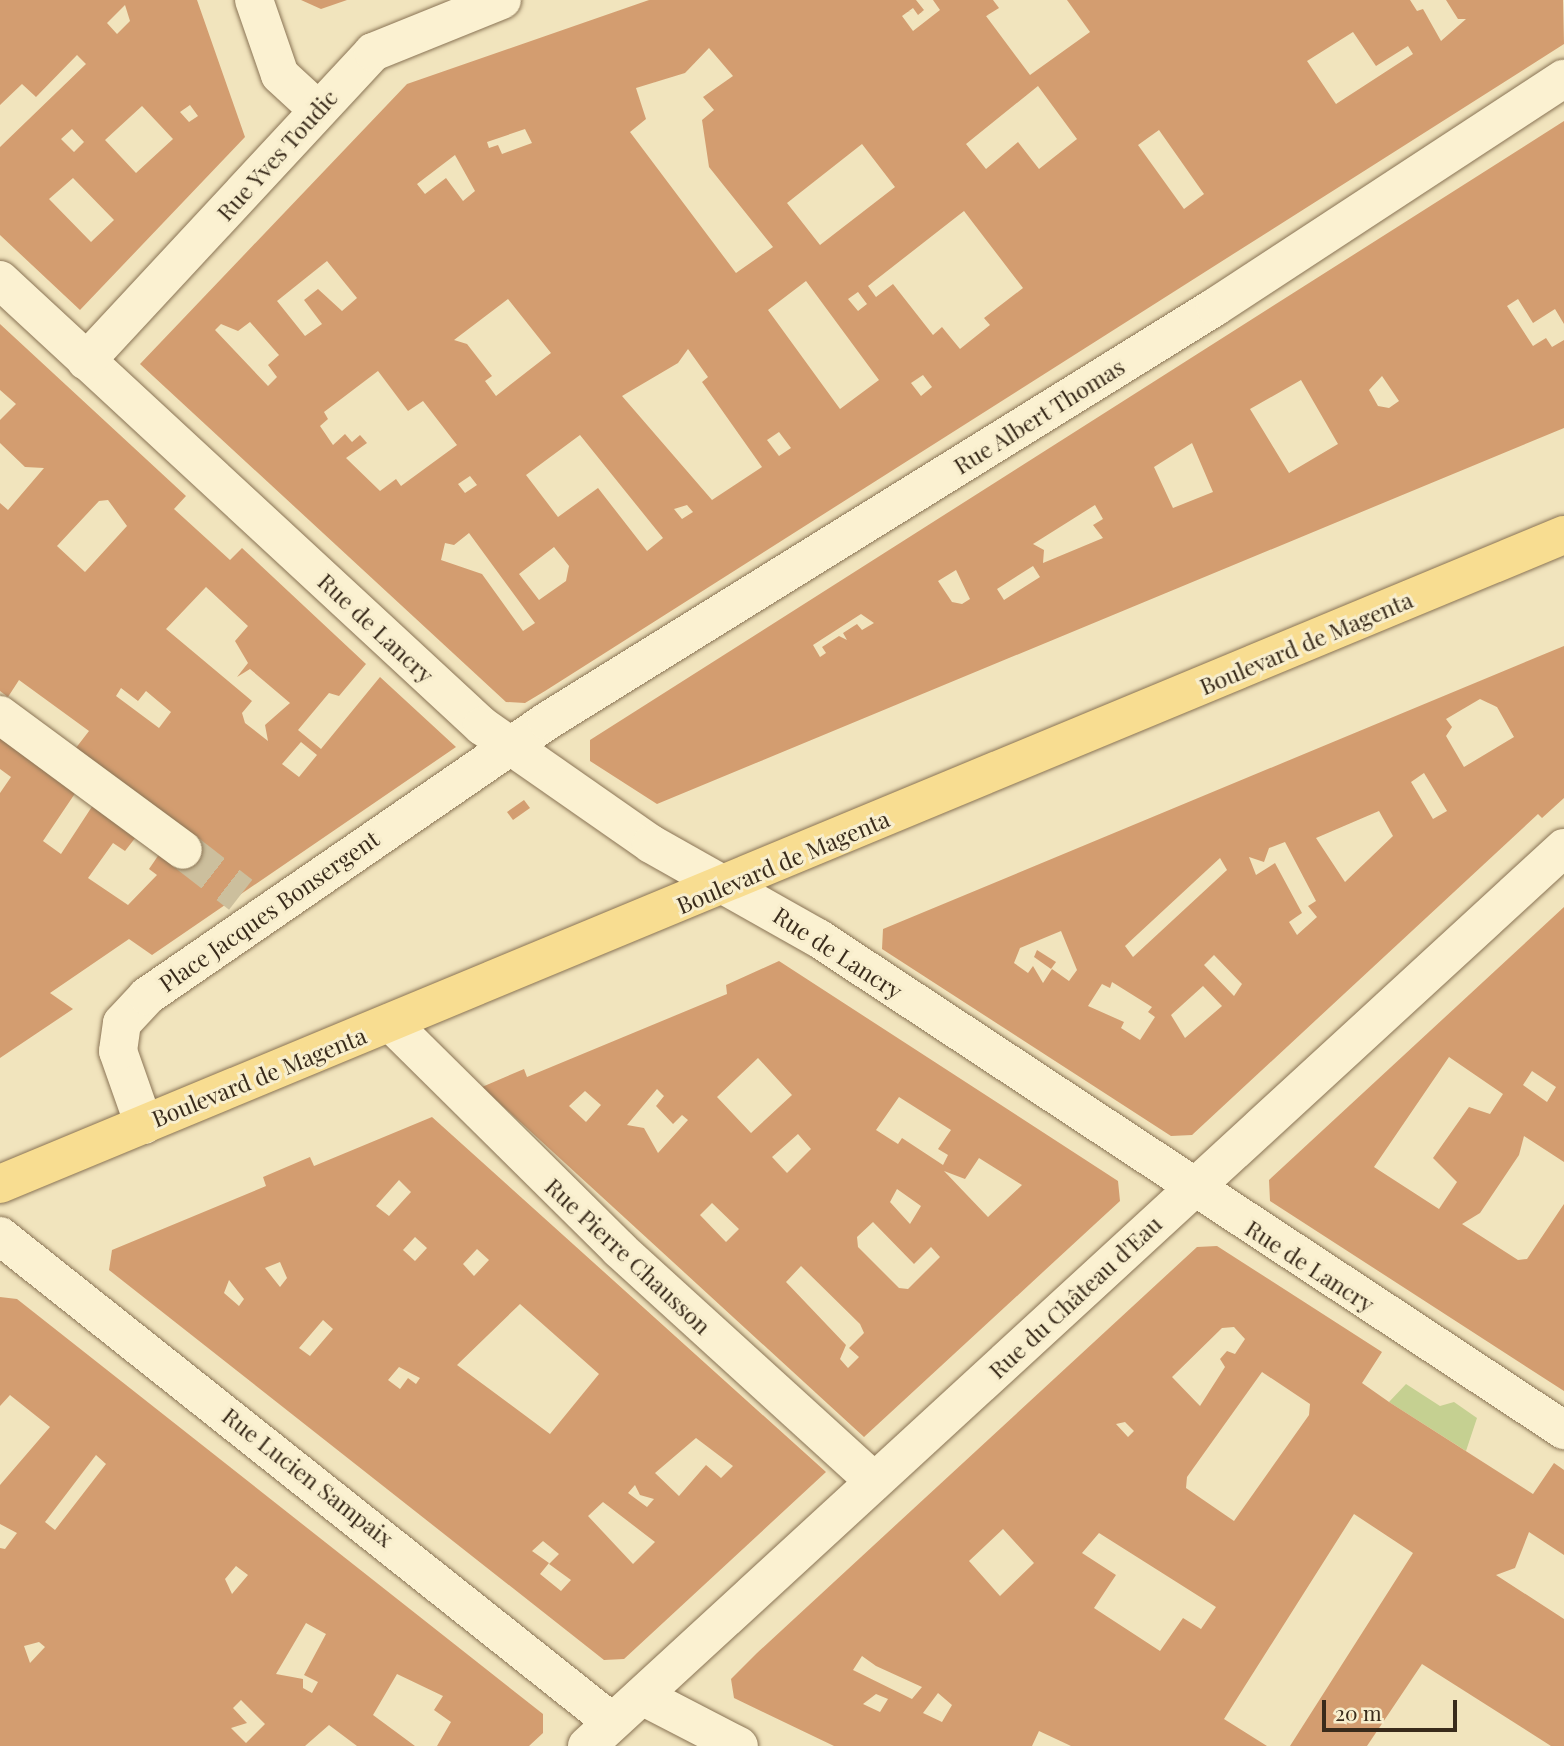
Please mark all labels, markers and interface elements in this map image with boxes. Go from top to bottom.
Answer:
street label: Rue Yves Toudic [211,83,343,227]
street label: Rue Albert Thomas [948,352,1130,480]
street label: Rue de Lancry [312,567,440,689]
street label: Boulevard de Magenta [1195,586,1417,700]
street label: Boulevard de Magenta [672,805,894,919]
street label: Place Jacques Bonsergent [154,825,384,997]
street label: Rue de Lancry [768,901,908,1005]
street label: Boulevard de Magenta [148,1021,370,1133]
street label: Rue Pierre Chausson [540,1172,716,1340]
street label: Rue du Château d'Eau [983,1210,1167,1384]
street label: Rue de Lancry [1240,1214,1380,1318]
street label: Rue Lucien Sampaix [217,1402,399,1552]
scale bar [1326,1686,1461,1730]
text: 20 m [1335,1698,1382,1726]

